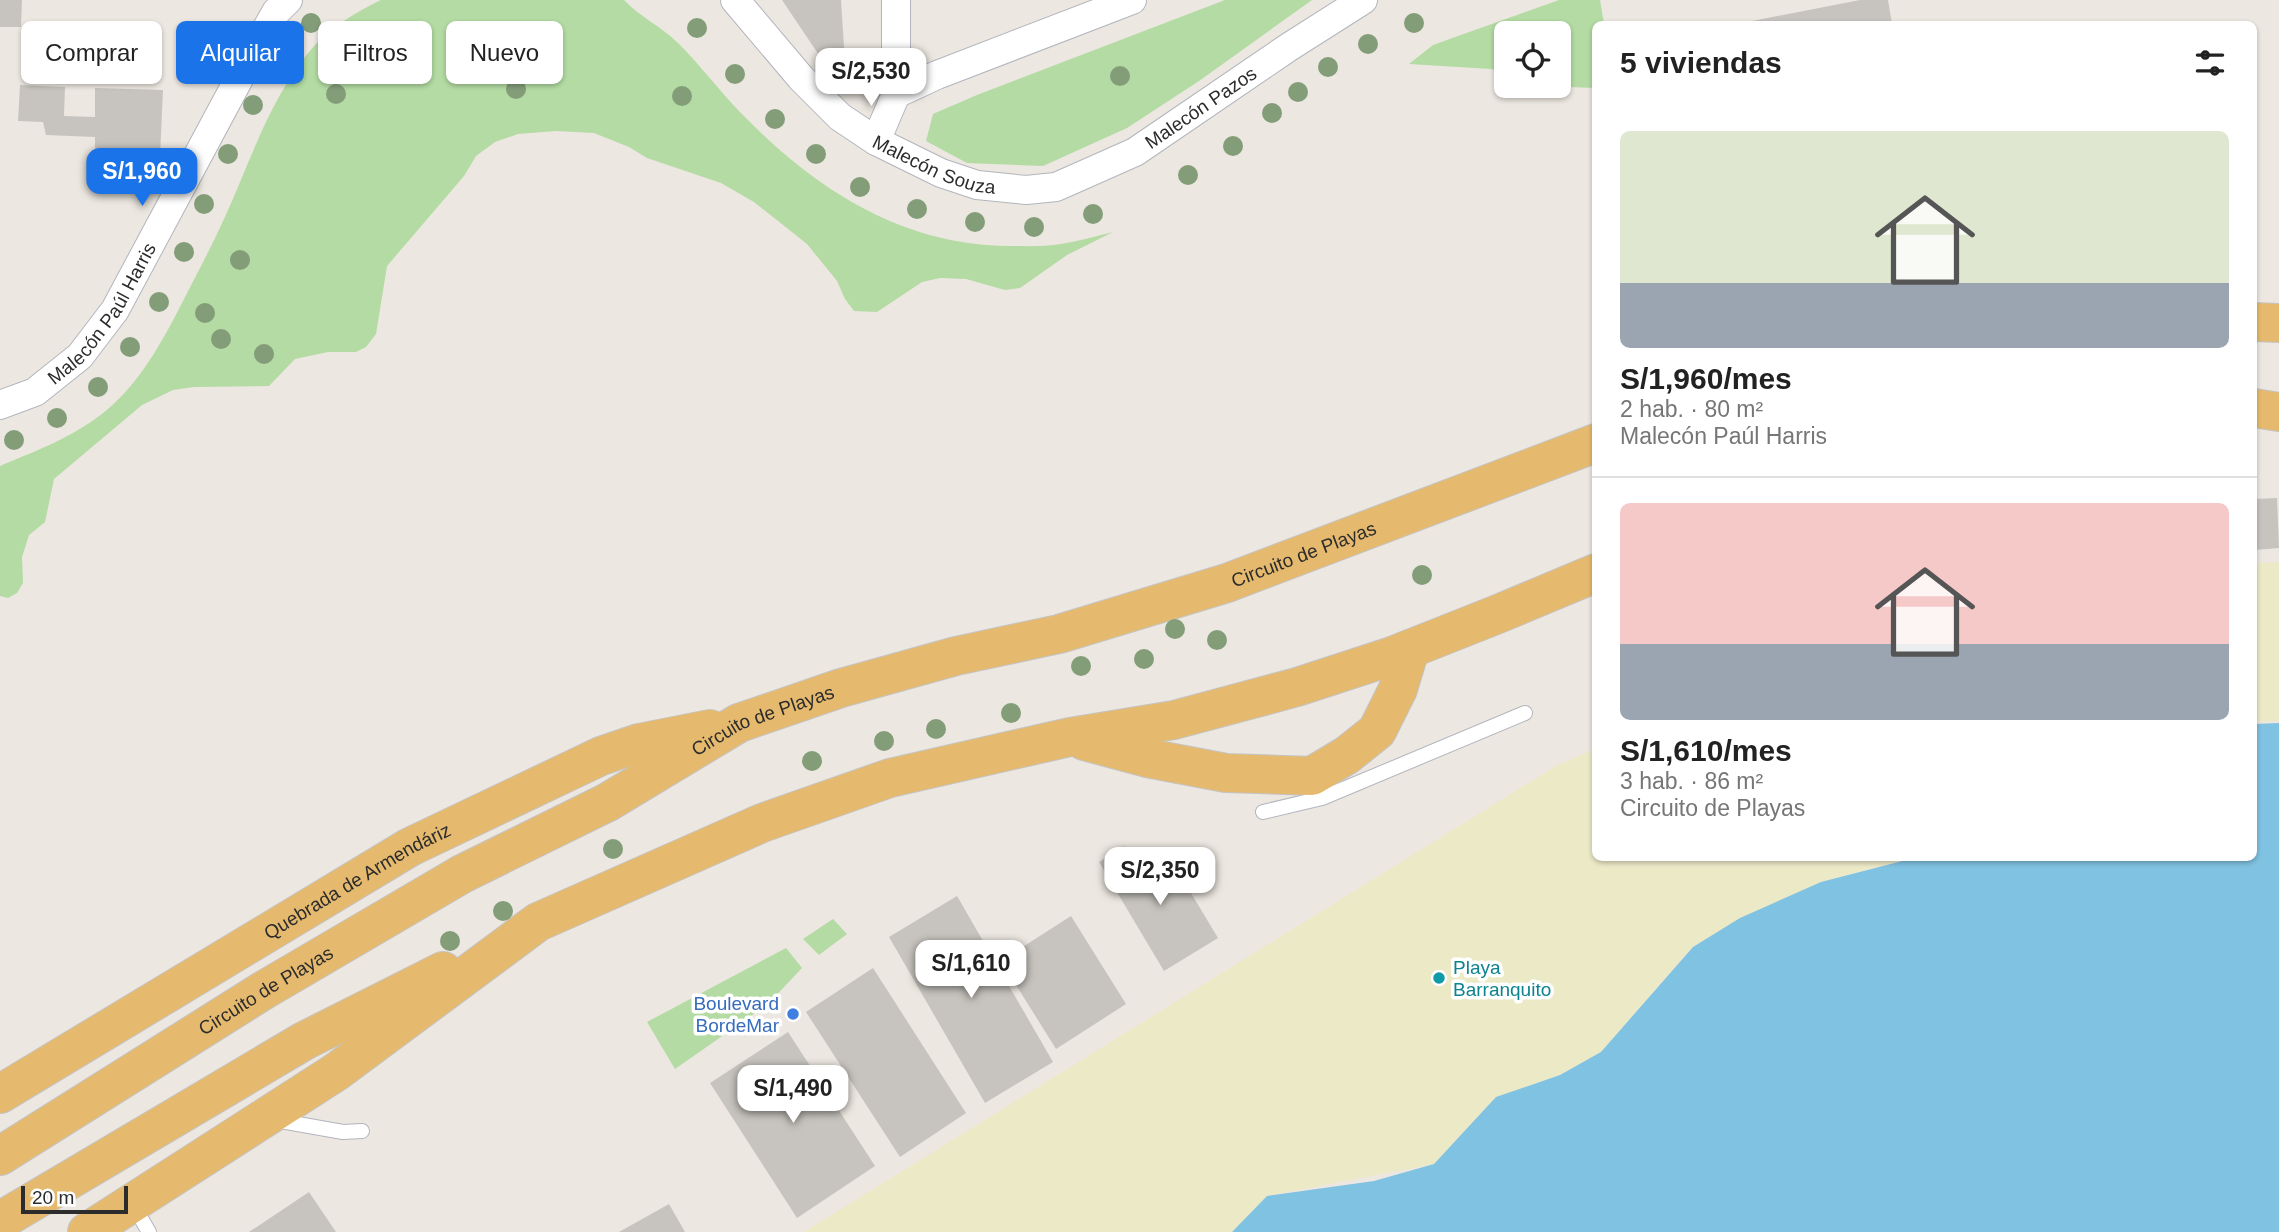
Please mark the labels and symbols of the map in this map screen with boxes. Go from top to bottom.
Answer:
pin: S/2,530 [806,48,936,108]
street label: Malecón Pazos [1141,62,1260,153]
street label: Malecón Souza [869,131,997,197]
pin: S/1,960 [77,148,207,208]
street label: Malecón Paúl Harris [43,239,160,388]
street label: Circuito de Playas [1228,517,1379,591]
street label: Circuito de Playas [688,681,837,760]
street label: Quebrada de Armendáriz [260,819,454,943]
pin: S/2,350 [1095,848,1225,907]
pin: S/1,610 [906,940,1036,1000]
street label: Circuito de Playas [195,942,336,1039]
place label: Playa Barranquito [1453,957,1551,1000]
marker: Playa Barranquito [1431,970,1447,986]
place label: Boulevard BordeMar [693,993,780,1036]
marker: Boulevard BordeMar [785,1006,801,1022]
pin: S/1,490 [728,1066,858,1125]
scale bar [21,1183,128,1215]

